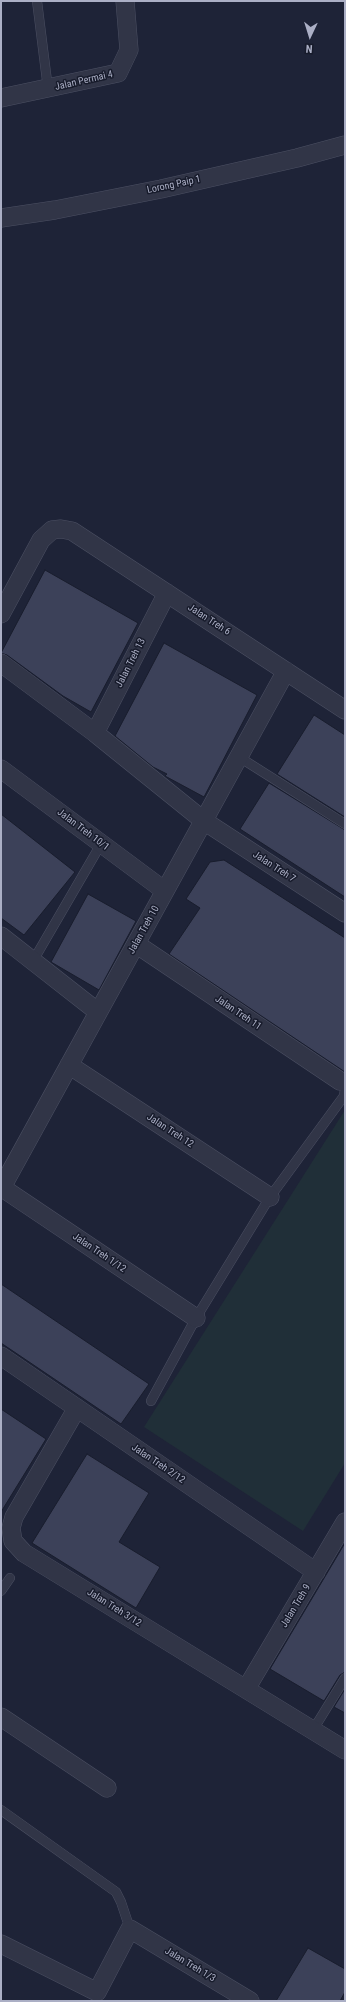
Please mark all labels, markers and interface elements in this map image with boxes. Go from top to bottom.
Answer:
north arrow [290,16,330,56]
text: N [305,42,313,55]
street label: Jalan Permai 4 [54,69,114,93]
street label: Lorong Paip 1 [146,173,202,197]
street label: Jalan Treh 6 [185,602,233,638]
street label: Jalan Treh 13 [114,637,148,689]
street label: Jalan Treh 10/1 [55,807,111,853]
street label: Jalan Treh 7 [250,849,298,885]
street label: Jalan Treh 10 [126,904,162,956]
street label: Jalan Treh 11 [213,993,263,1033]
street label: Jalan Treh 12 [144,1111,196,1151]
street label: Jalan Treh 1/12 [70,1231,128,1275]
street label: Jalan Treh 2/12 [129,1442,187,1486]
street label: Jalan Treh 9 [278,1582,314,1630]
street label: Jalan Treh 3/12 [85,1586,143,1630]
street label: Jalan Treh 1/3 [162,1945,218,1985]

